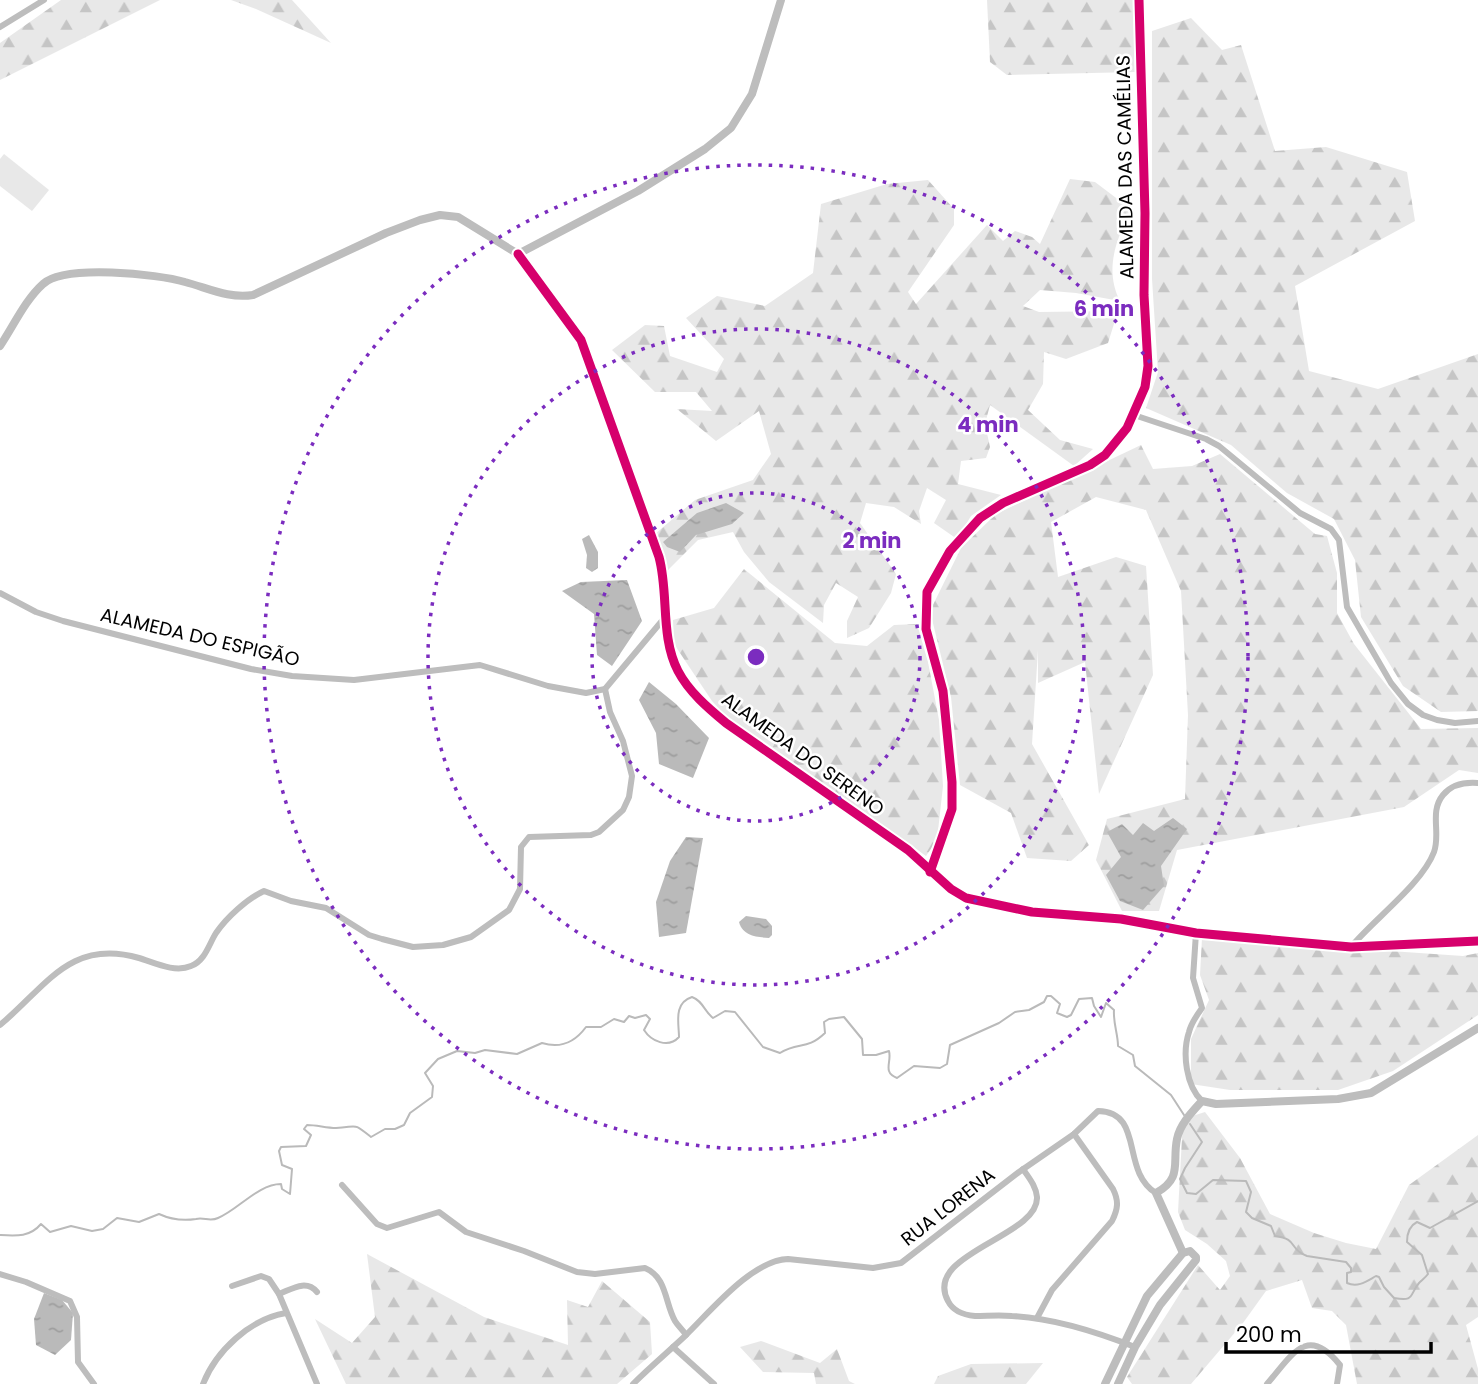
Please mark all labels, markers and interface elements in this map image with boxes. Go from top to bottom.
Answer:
street label: ALAMEDA DAS CAMÉLIAS [1110,55,1140,279]
text: 6 min [1074,294,1134,323]
text: 4 min [957,410,1019,439]
text: 2 min [842,526,902,555]
street label: ALAMEDA DO ESPIGÃO [98,601,302,673]
centre of rings [744,645,768,669]
street label: ALAMEDA DO SERENO [716,686,890,822]
street label: RUA LORENA [895,1162,1001,1252]
scale bar [1226,1310,1431,1354]
text: 200 m [1236,1320,1302,1349]

